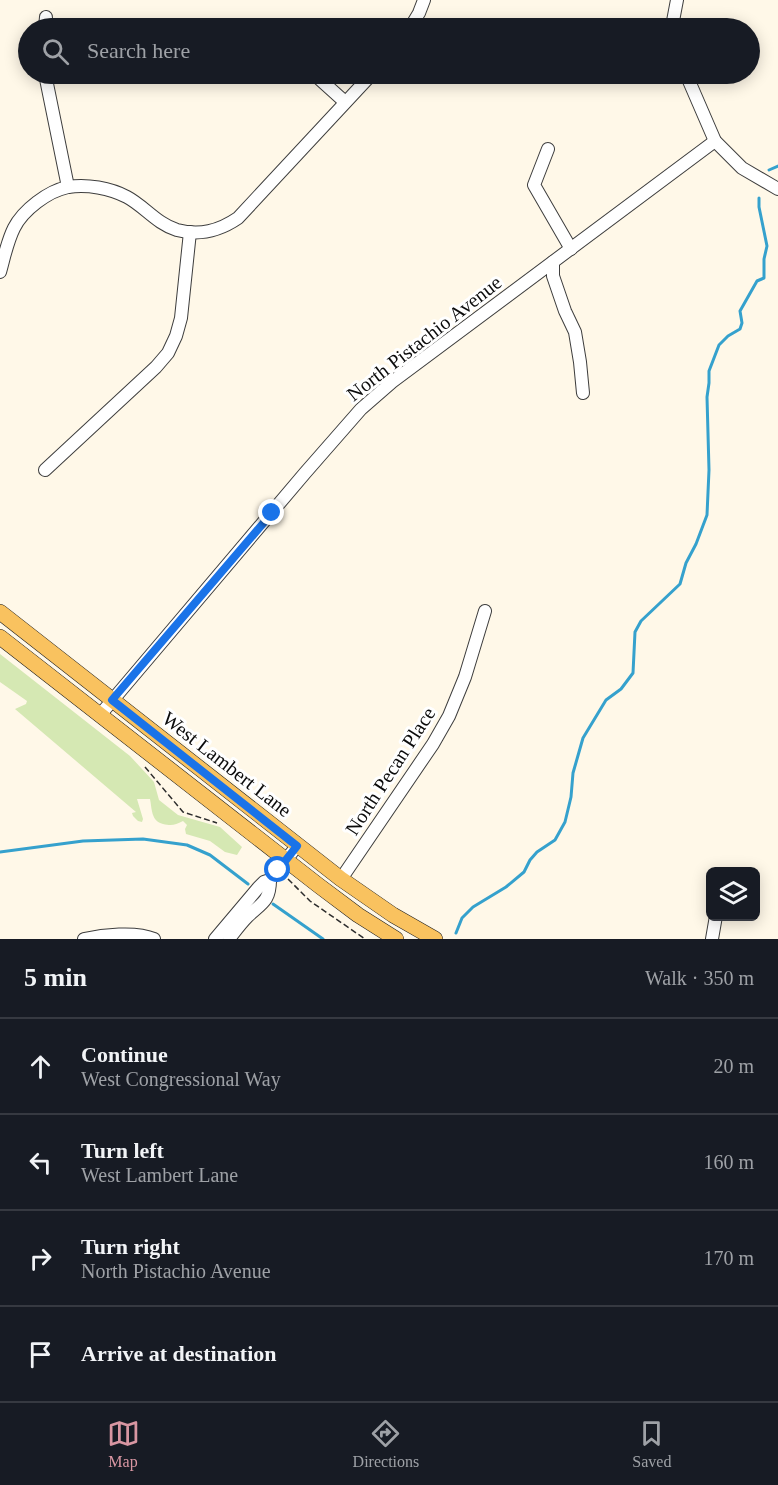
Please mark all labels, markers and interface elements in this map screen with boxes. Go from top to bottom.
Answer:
search box [18,18,760,84]
icon: search [39,35,72,68]
text: Search here [87,38,190,63]
street label: North Pistachio Avenue [343,271,506,405]
route end [258,499,284,525]
street label: North Pecan Place [341,703,440,839]
street label: West Lambert Lane [158,707,296,821]
route start [264,856,290,882]
map controls [706,867,760,921]
button: layers [706,867,760,921]
text: 5 min [24,963,87,992]
text: Walk · 350 m [645,967,754,989]
text: Continue [81,1042,168,1067]
icon: ahead [24,1050,57,1083]
text: 20 m [713,1055,754,1077]
text: West Congressional Way [81,1068,281,1090]
text: Turn left [81,1138,164,1163]
icon: left [24,1146,57,1179]
text: 160 m [703,1151,754,1173]
text: West Lambert Lane [81,1164,238,1186]
text: Turn right [81,1234,180,1259]
icon: right [24,1242,57,1275]
text: 170 m [703,1247,754,1269]
text: North Pistachio Avenue [81,1260,271,1282]
icon: arrive [24,1338,57,1371]
text: Arrive at destination [81,1341,277,1366]
tab: Map [107,1417,140,1471]
tab: Directions [353,1417,419,1471]
tab: Saved [632,1417,671,1471]

